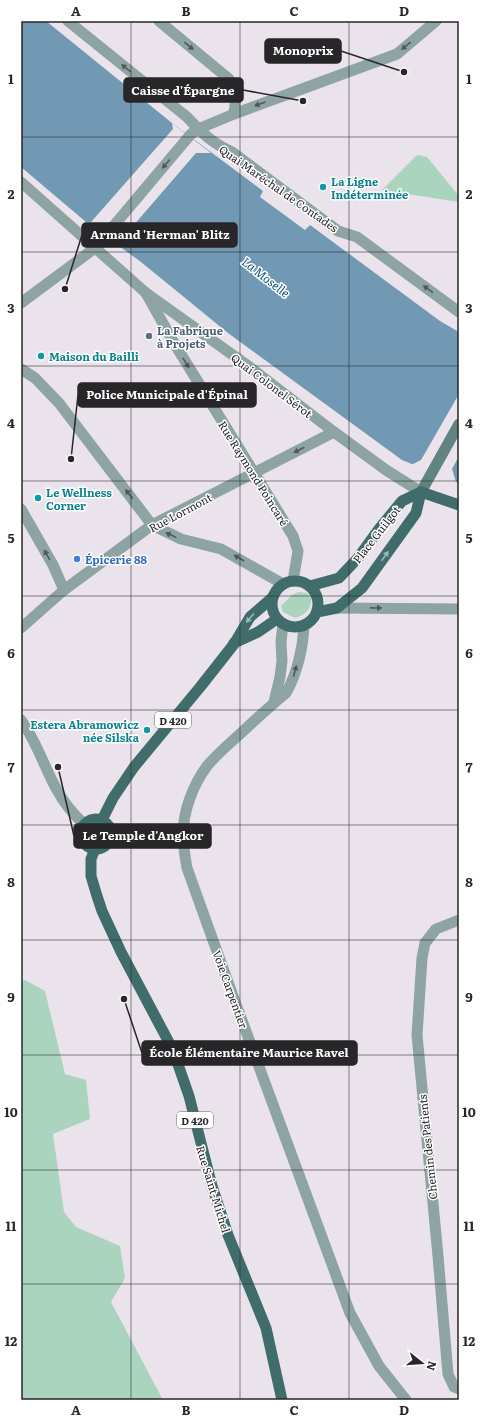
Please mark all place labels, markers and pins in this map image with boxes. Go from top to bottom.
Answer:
callout: Monoprix [265,39,341,63]
callout: Caisse d'Épargne [124,78,243,102]
place label: La Ligne Indéterminée [331,173,408,202]
marker: La Ligne Indéterminée [318,182,328,192]
callout: Armand 'Herman' Blitz [82,223,237,247]
place label: La Fabrique à Projets [157,322,223,351]
marker: La Fabrique à Projets [144,331,154,341]
place label: Maison du Bailli [49,348,139,364]
marker: Maison du Bailli [36,351,46,361]
callout: Police Municipale d'Épinal [78,383,256,407]
place label: Le Wellness Corner [46,484,112,513]
marker: Le Wellness Corner [33,493,43,503]
place label: Épicerie 88 [85,551,147,567]
marker: Épicerie 88 [72,554,82,564]
place label: Estera Abramowicz née Silska [30,716,140,745]
marker: Estera Abramowicz née Silska [142,725,152,735]
callout: Le Temple d'Angkor [74,824,211,848]
callout: École Élémentaire Maurice Ravel [142,1041,357,1065]

